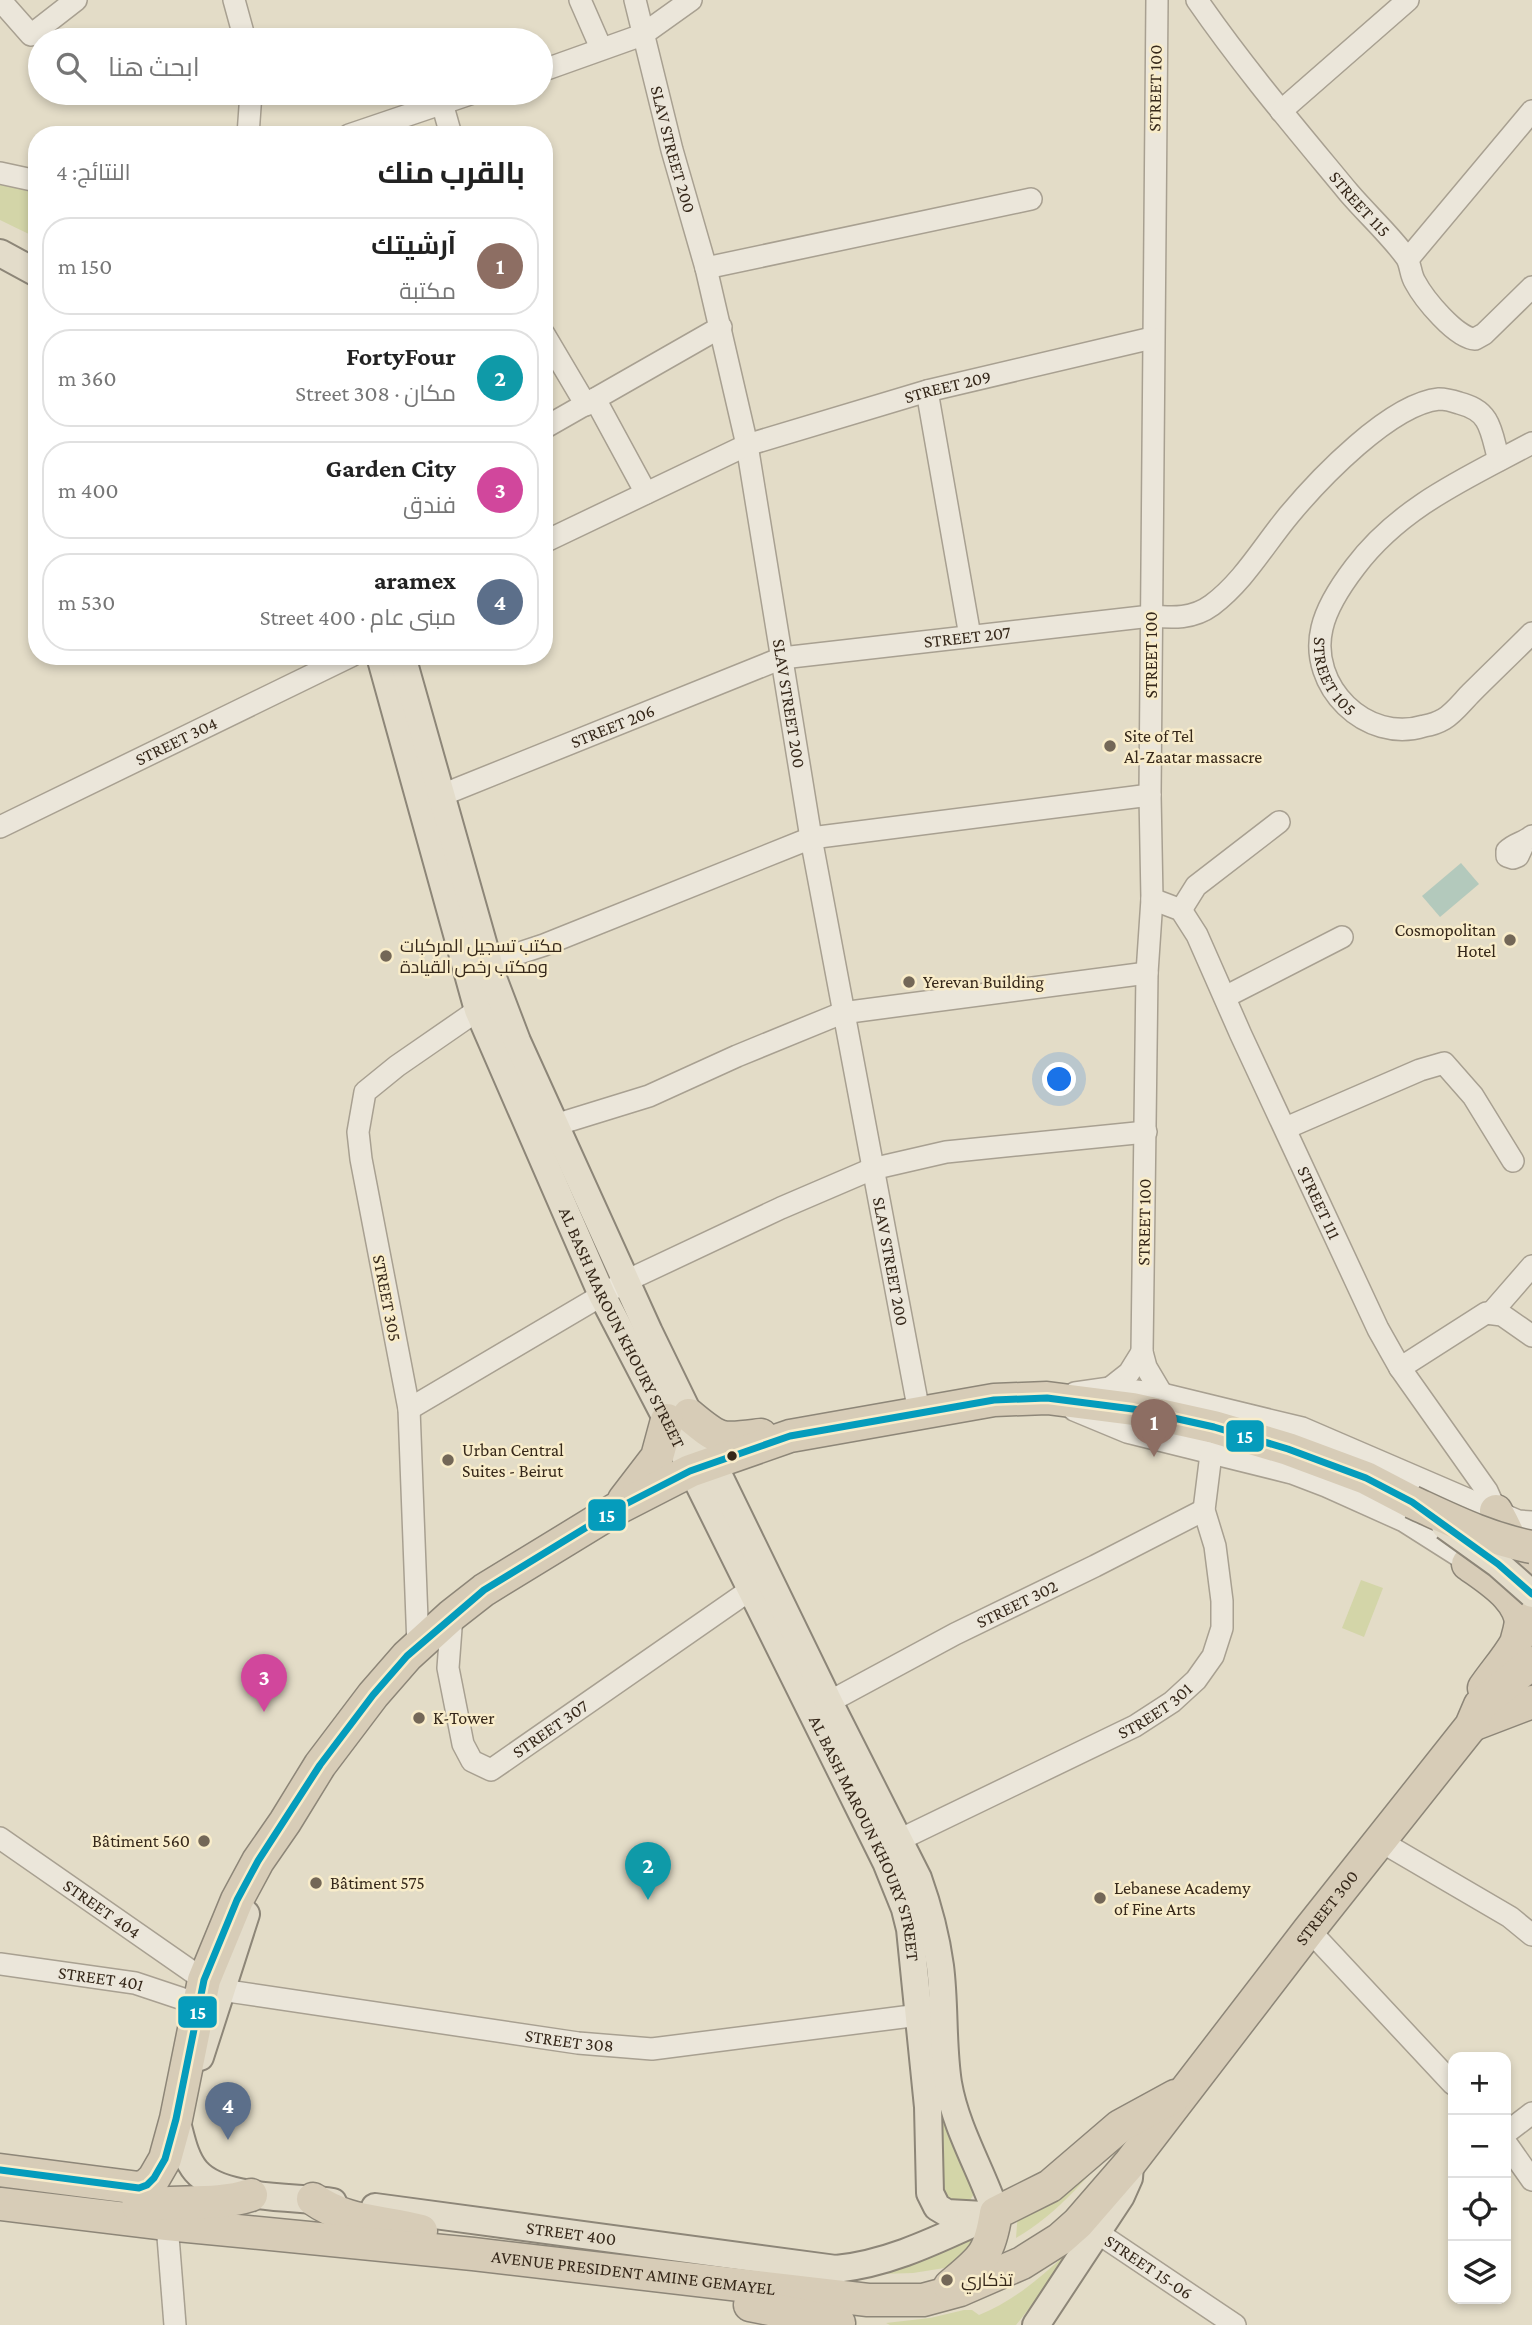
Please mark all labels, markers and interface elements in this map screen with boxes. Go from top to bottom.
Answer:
search box [28,28,553,105]
street label: STREET 100 [1144,44,1166,132]
icon: search [52,48,90,86]
text: ابحث هنا [108,53,200,82]
street label: SLAV STREET 200 [647,84,700,215]
text: بالقرب منك [378,156,525,189]
text: النتائج: 4 [56,159,131,185]
street label: STREET 115 [1325,167,1394,241]
text: آرشيتك [371,231,456,260]
text: 150 m [58,253,112,279]
text: 1 [496,253,504,279]
text: مكتبة [399,278,456,304]
text: FortyFour [346,342,456,371]
text: 360 m [58,365,116,391]
text: 2 [494,365,506,391]
street label: STREET 209 [902,366,993,407]
text: مكان · Street 308 [295,380,456,406]
text: Garden City [326,454,456,483]
text: 400 m [58,477,119,503]
text: 3 [494,477,506,503]
text: فندق [403,492,456,518]
text: aramex [374,566,456,595]
text: 530 m [58,589,115,615]
text: 4 [494,589,506,615]
text: مبنى عام · Street 400 [260,604,456,630]
street label: STREET 100 [1141,611,1161,699]
street label: STREET 207 [923,622,1012,652]
street label: SLAV STREET 200 [769,637,809,770]
street label: STREET 105 [1310,637,1360,720]
street label: STREET 206 [568,700,658,752]
street label: STREET 304 [132,713,220,770]
place label: Site of Tel Al-Zaatar massacre [1124,726,1262,767]
marker: Site of Tel Al-Zaatar massacre [1102,738,1118,754]
place label: Cosmopolitan Hotel [1394,920,1496,961]
marker: Cosmopolitan Hotel [1502,932,1518,948]
place label: مكتب تسجيل المركبات ومكتب رخص القيادة [400,936,563,978]
marker: مكتب تسجيل المركبات ومكتب رخص القيادة [378,948,394,964]
place label: Yerevan Building [923,972,1044,992]
marker: Yerevan Building [901,974,917,990]
your location [1042,1062,1076,1096]
street label: STREET 111 [1293,1163,1345,1243]
street label: STREET 100 [1133,1178,1155,1266]
street label: SLAV STREET 200 [869,1195,913,1328]
street label: AL BASH MAROUN KHOURY STREET [555,1204,689,1451]
street label: STREET 305 [369,1253,405,1343]
pin: 1 [1131,1399,1177,1457]
line badge: 15 [1225,1419,1265,1453]
text: 15 [1237,1426,1253,1447]
place label: Urban Central Suites - Beirut [462,1440,564,1481]
unlabelled marker [725,1449,739,1463]
marker: Urban Central Suites - Beirut [440,1452,456,1468]
line badge: 15 [587,1498,627,1532]
text: 15 [599,1505,615,1526]
street label: STREET 302 [973,1576,1061,1632]
pin: 3 [241,1654,287,1712]
street label: STREET 301 [1115,1679,1196,1743]
street label: STREET 307 [509,1696,592,1762]
place label: K-Tower [433,1708,495,1728]
marker: K-Tower [411,1710,427,1726]
street label: AL BASH MAROUN KHOURY STREET [805,1712,923,1962]
place label: Bâtiment 560 [92,1831,190,1851]
marker: Bâtiment 560 [196,1833,212,1849]
pin: 2 [625,1842,671,1900]
street label: STREET 300 [1291,1866,1362,1949]
place label: Bâtiment 575 [330,1873,425,1893]
street label: STREET 404 [59,1875,144,1943]
marker: Bâtiment 575 [308,1875,324,1891]
place label: Lebanese Academy of Fine Arts [1114,1878,1251,1919]
marker: Lebanese Academy of Fine Arts [1092,1890,1108,1906]
street label: STREET 401 [57,1962,147,1995]
line badge: 15 [177,1995,218,2029]
text: 15 [190,2002,206,2023]
street label: STREET 308 [524,2025,614,2056]
map controls [1448,2052,1511,2304]
button: + [1448,2052,1511,2115]
pin: 4 [205,2082,251,2140]
button: − [1448,2115,1511,2178]
button: locate [1448,2178,1511,2241]
street label: STREET 400 [525,2217,617,2249]
street label: STREET 15-06 [1101,2230,1196,2304]
button: layers [1448,2241,1511,2304]
street label: AVENUE PRESIDENT AMINE GEMAYEL [490,2246,776,2299]
place label: تذكاري [961,2270,1013,2294]
marker: تذكاري [939,2272,955,2288]

